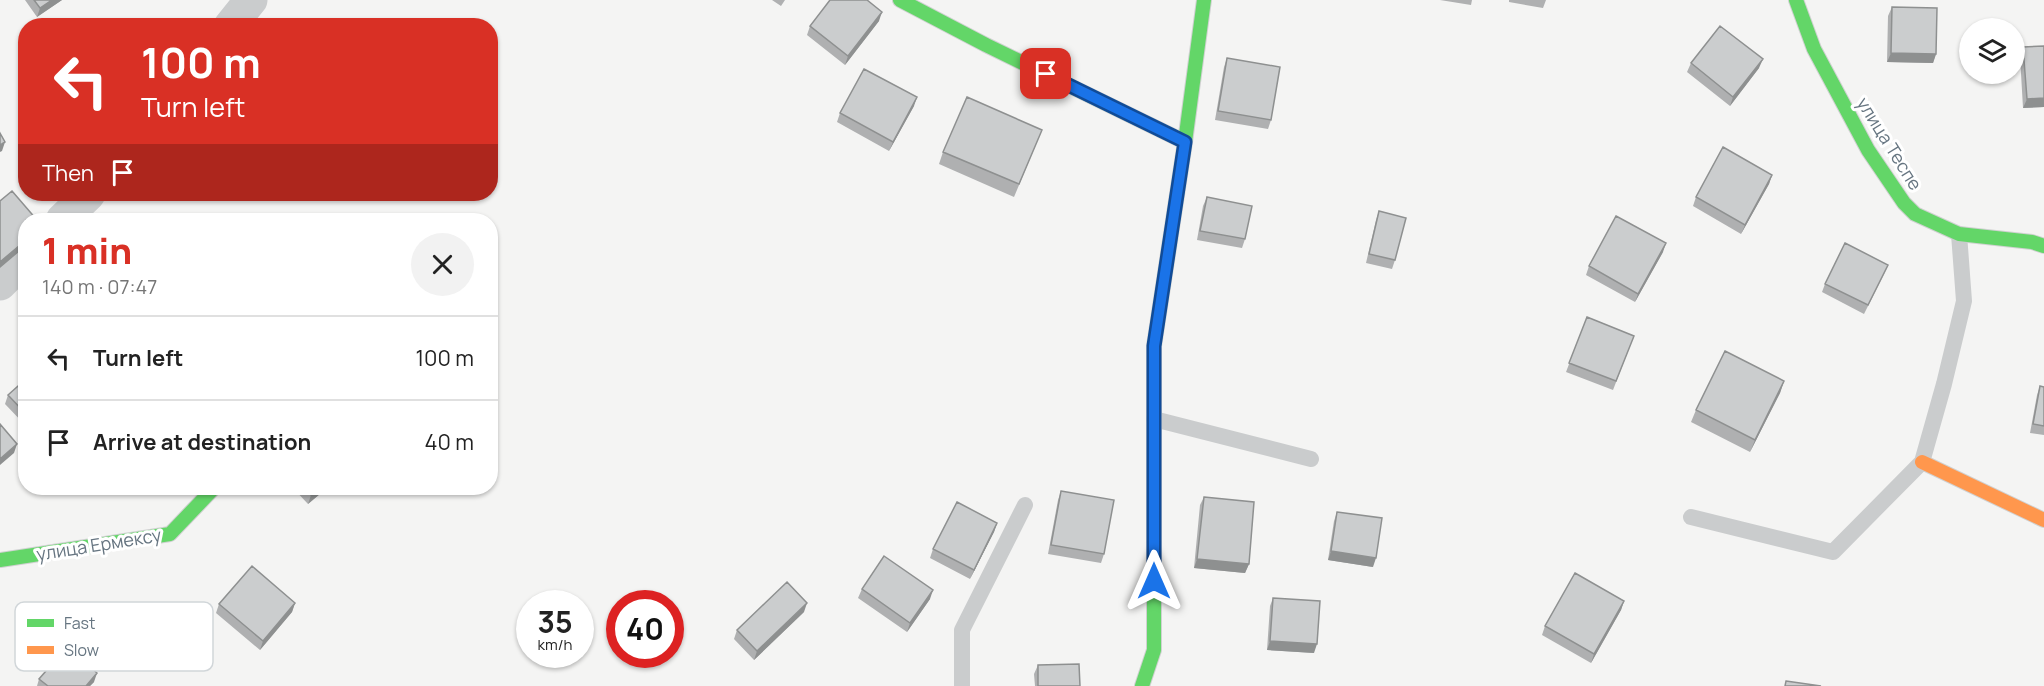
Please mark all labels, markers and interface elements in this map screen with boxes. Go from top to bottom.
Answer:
map controls [1959,18,2025,84]
button: layers [1959,18,2025,84]
text: 100 m [141,33,261,91]
icon: left [42,42,120,120]
pin [1020,48,1071,99]
icon: arrive [1029,57,1062,90]
text: Turn left [141,88,245,125]
street label: улица Теспе [1852,93,1928,194]
icon: arrive [106,156,139,189]
text: Then [42,158,94,188]
text: 1 min [42,226,132,275]
button: close [411,233,474,296]
text: 140 m · 07:47 [42,273,157,300]
icon: left [42,342,75,375]
text: Turn left [93,343,183,373]
text: 100 m [416,343,474,373]
icon: arrive [42,426,75,459]
text: Arrive at destination [93,427,311,457]
text: 40 m [425,427,474,457]
street label: улица Ермексу [35,522,164,566]
position arrow [1122,549,1186,613]
speed limit sign: 40 [606,590,684,668]
text: 35 [537,601,573,642]
legend [15,602,213,671]
text: Fast [64,612,95,634]
text: km/h [538,634,572,655]
text: Slow [64,639,99,661]

